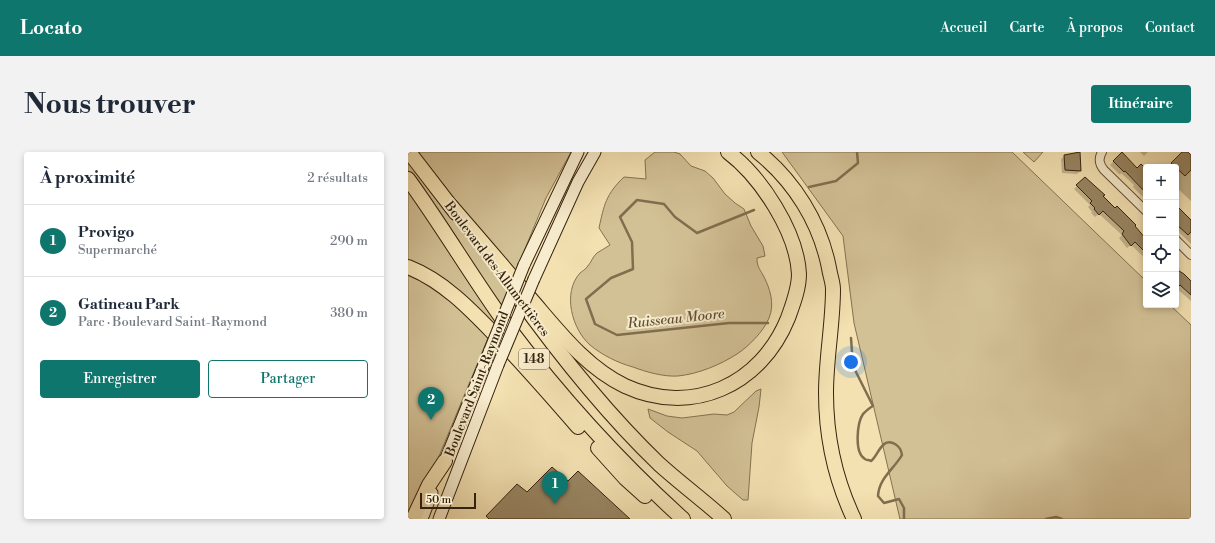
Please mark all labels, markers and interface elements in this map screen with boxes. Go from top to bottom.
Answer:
text: Locato [20,16,82,40]
text: Accueil [940,19,987,37]
text: Carte [1009,19,1044,37]
text: À propos [1066,19,1123,37]
text: Contact [1145,19,1195,37]
button: Itinéraire [1091,85,1191,123]
text: Nous trouver [24,87,196,122]
map controls [1143,164,1179,308]
button: + [1143,164,1179,200]
text: À proximité [40,167,135,189]
text: 2 résultats [307,170,368,186]
street label: Boulevard des Allumettières [440,198,553,340]
button: − [1143,200,1179,236]
text: Provigo [78,223,134,242]
text: 1 [50,233,56,249]
text: 290 m [330,233,368,249]
button: locate [1143,236,1179,272]
text: Supermarché [78,242,157,258]
button: layers [1143,272,1179,308]
text: Gatineau Park [78,295,180,314]
text: 2 [49,305,57,321]
text: 380 m [330,305,368,321]
water label: Ruisseau Moore [626,305,726,333]
street label: Boulevard Saint-Raymond [441,308,512,460]
text: Parc · Boulevard Saint-Raymond [78,314,267,330]
road number: 148 [519,349,549,369]
your location [841,352,861,372]
button: Enregistrer [40,360,200,398]
button: Partager [208,360,368,398]
pin: 2 [418,387,444,420]
pin: 1 [542,471,568,504]
scale bar [420,491,476,510]
text: 50 m [426,493,451,507]

